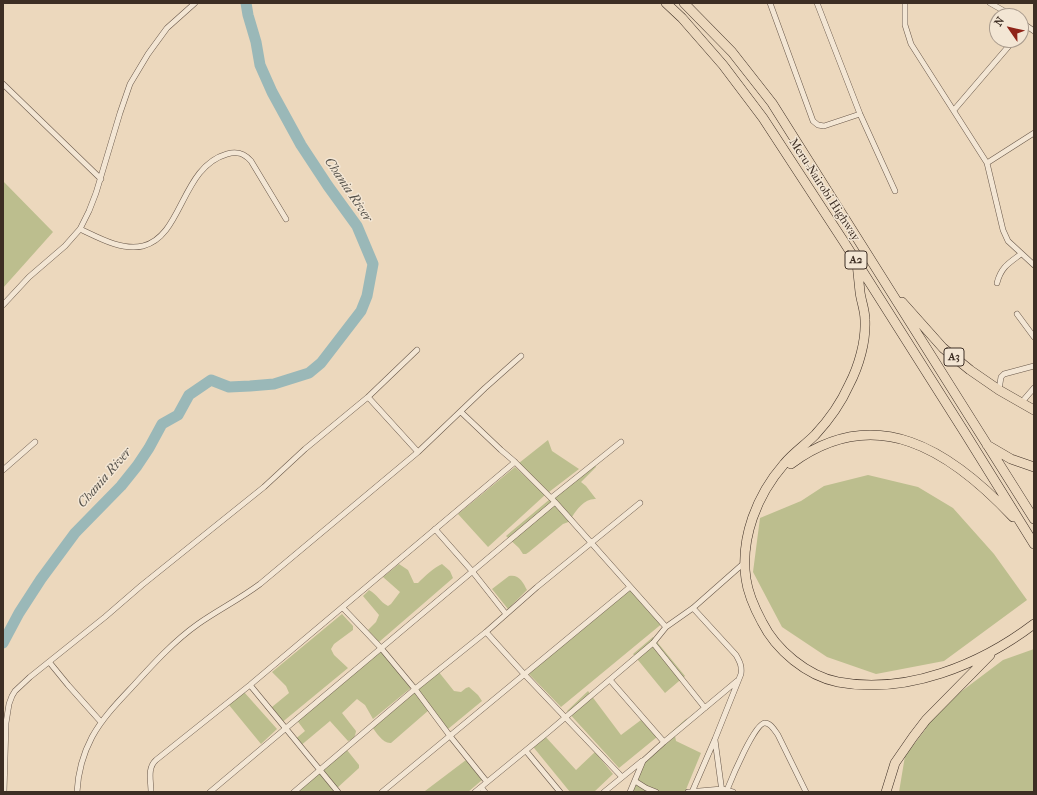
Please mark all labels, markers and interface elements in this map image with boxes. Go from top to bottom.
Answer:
north arrow [989,8,1029,48]
text: N [992,14,1007,29]
street label: Meru-Nairobi Highway [785,136,863,244]
water label: Chania River [321,155,375,225]
road number: A2 [845,251,867,269]
road number: A3 [944,348,964,366]
water label: Chania River [75,445,135,511]

